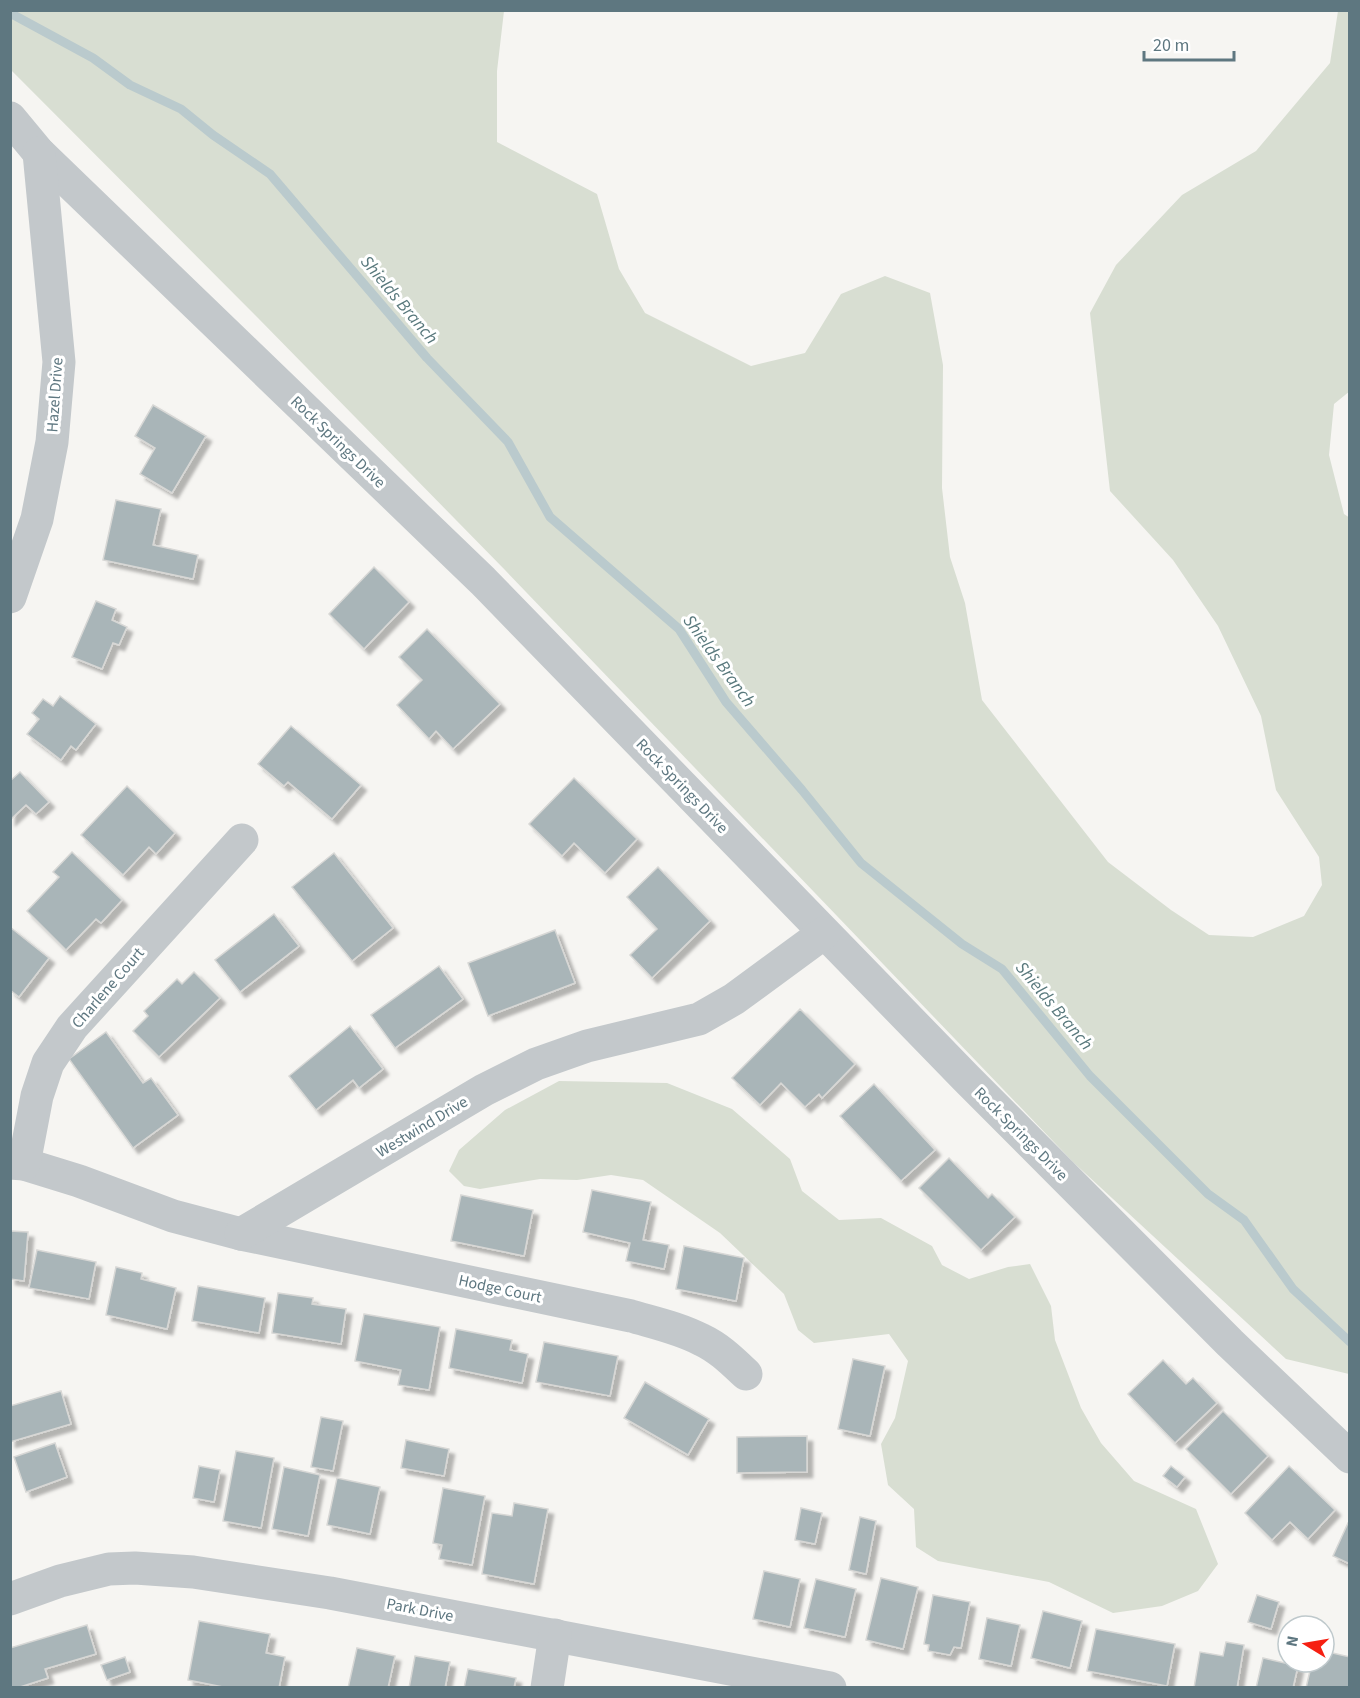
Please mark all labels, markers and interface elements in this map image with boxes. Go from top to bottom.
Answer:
scale bar [1144,24,1234,62]
text: 20 m [1153,33,1189,58]
water label: Shields Branch [354,250,444,350]
street label: Hazel Drive [41,357,69,433]
street label: Rock Springs Drive [286,391,390,493]
water label: Shields Branch [677,610,761,712]
street label: Rock Springs Drive [631,734,733,838]
street label: Charlene Court [67,942,150,1033]
water label: Shields Branch [1009,956,1099,1056]
street label: Rock Springs Drive [969,1082,1073,1186]
street label: Westwind Drive [372,1091,472,1163]
street label: Hodge Court [456,1269,544,1309]
street label: Park Drive [385,1593,455,1627]
north arrow [1276,1614,1336,1674]
text: N [1280,1634,1304,1649]

